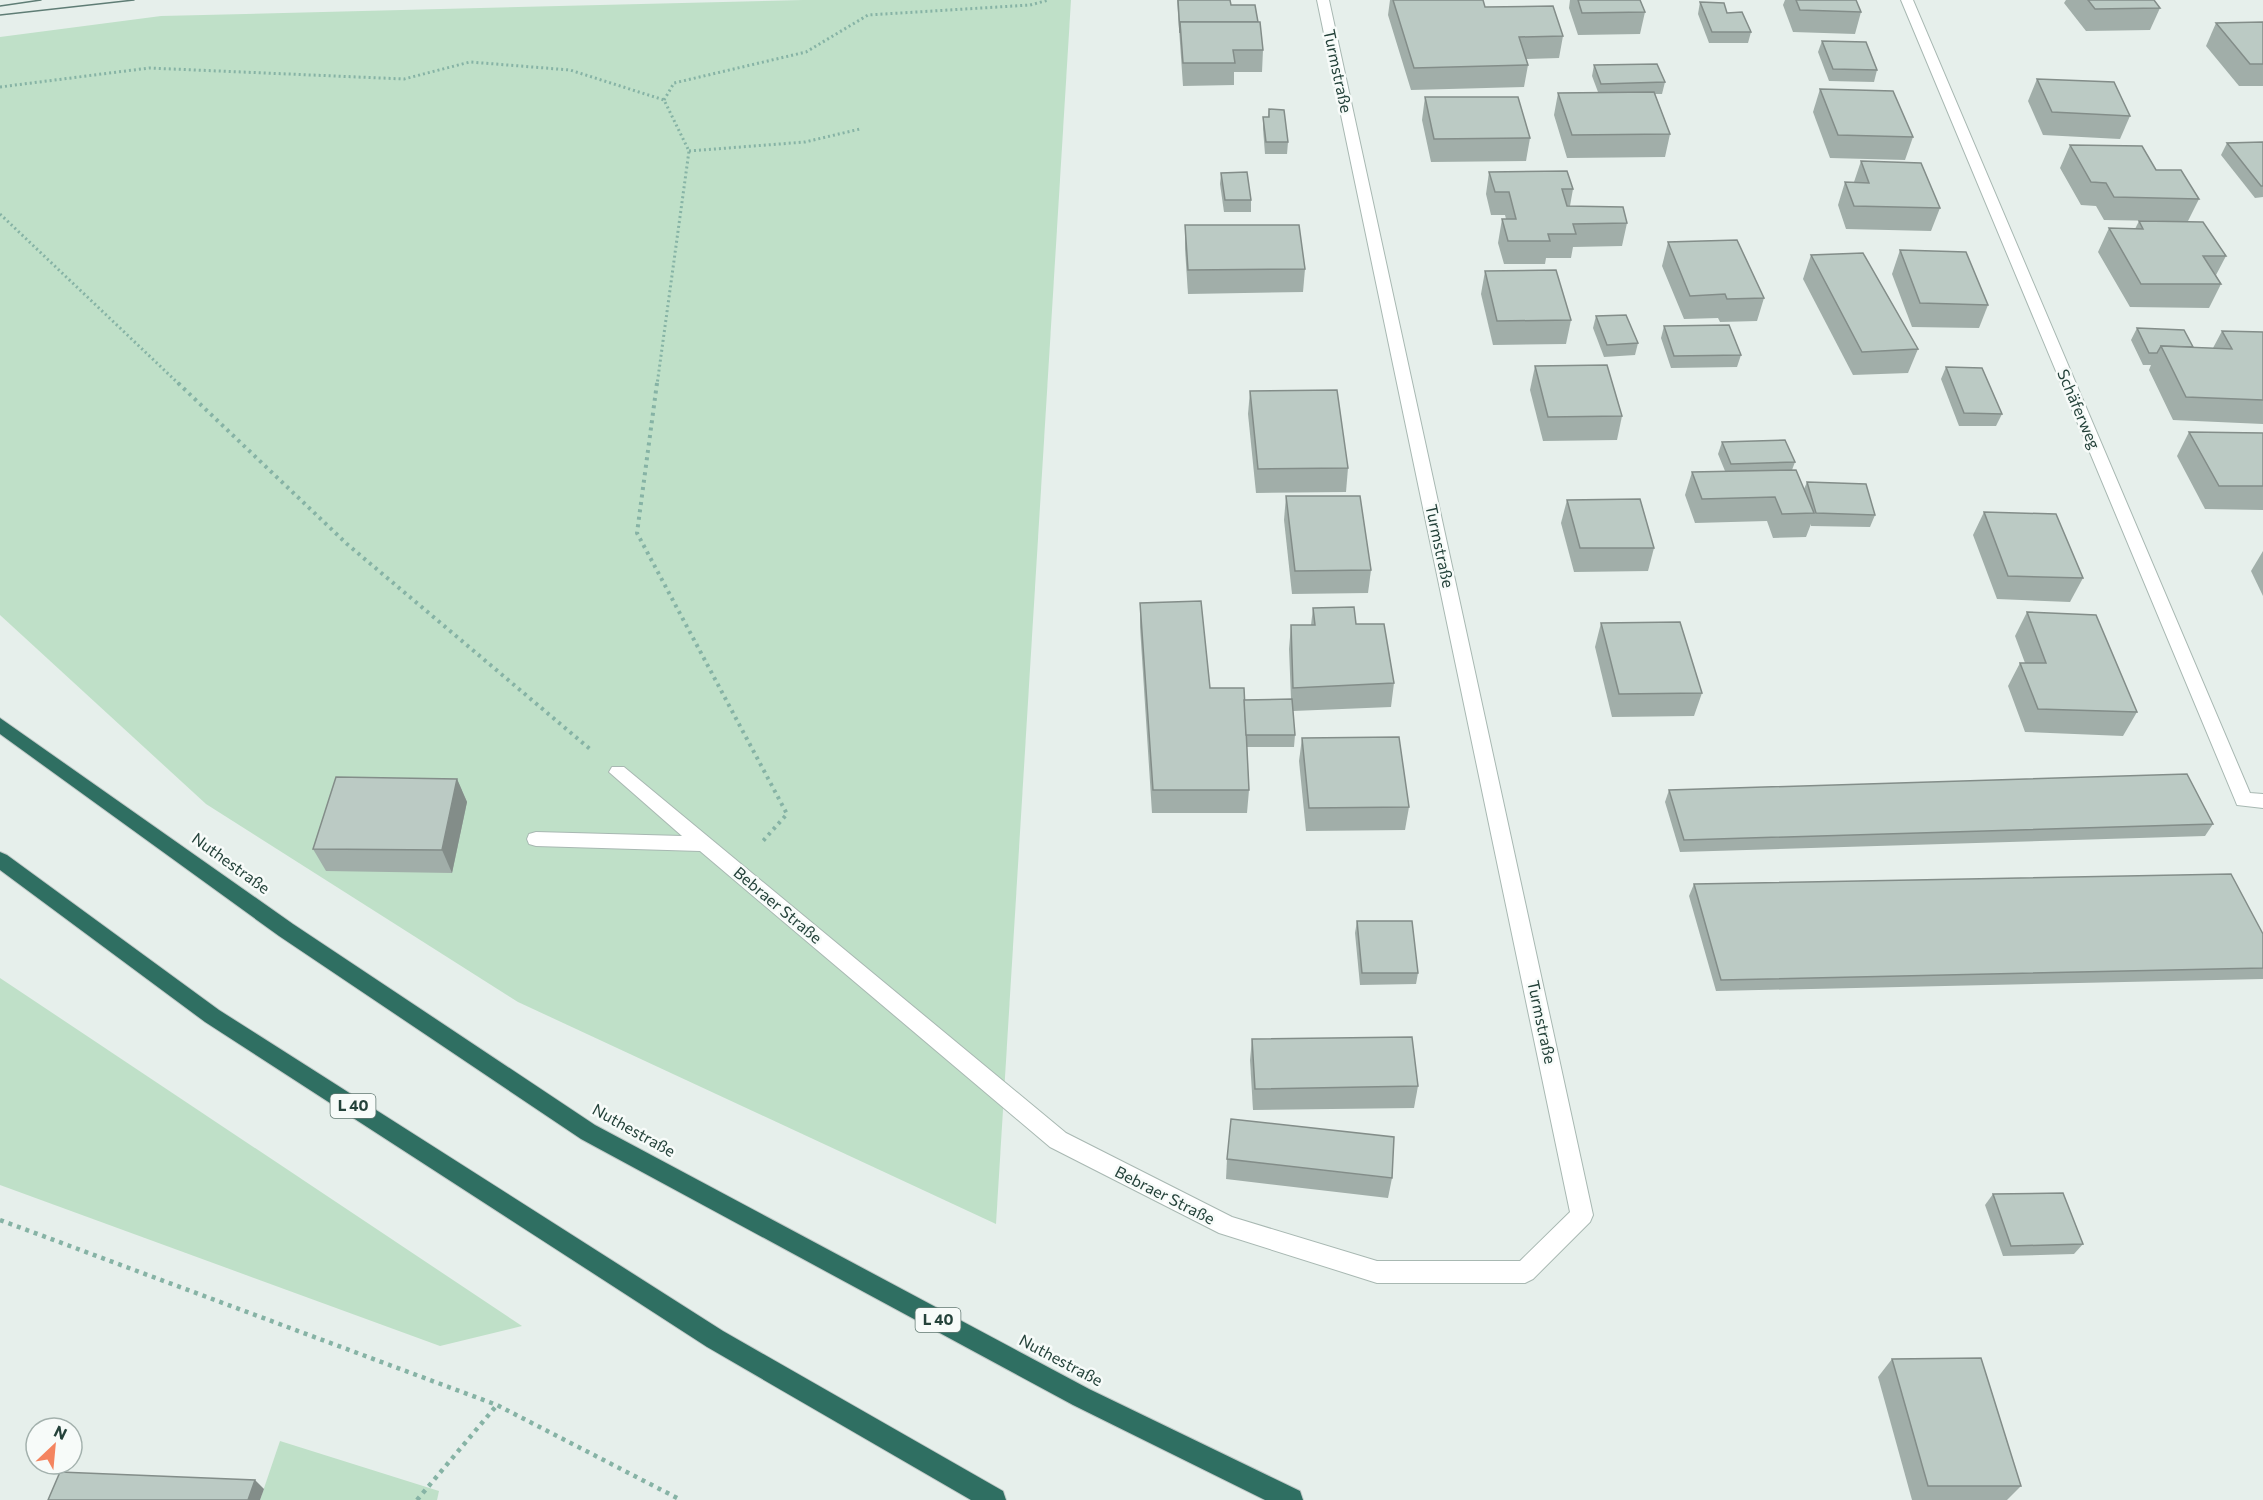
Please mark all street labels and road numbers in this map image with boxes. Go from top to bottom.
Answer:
street label: Turmstraße [1320,27,1357,114]
street label: Schäferweg [2054,366,2105,452]
street label: Turmstraße [1422,502,1459,589]
street label: Nuthestraße [189,828,274,897]
street label: Bebraer Straße [730,862,826,947]
street label: Turmstraße [1524,978,1561,1065]
road number: L 40 [330,1094,376,1118]
street label: Nuthestraße [590,1099,679,1160]
street label: Bebraer Straße [1112,1161,1218,1228]
road number: L 40 [916,1308,960,1332]
street label: Nuthestraße [1016,1330,1106,1389]

